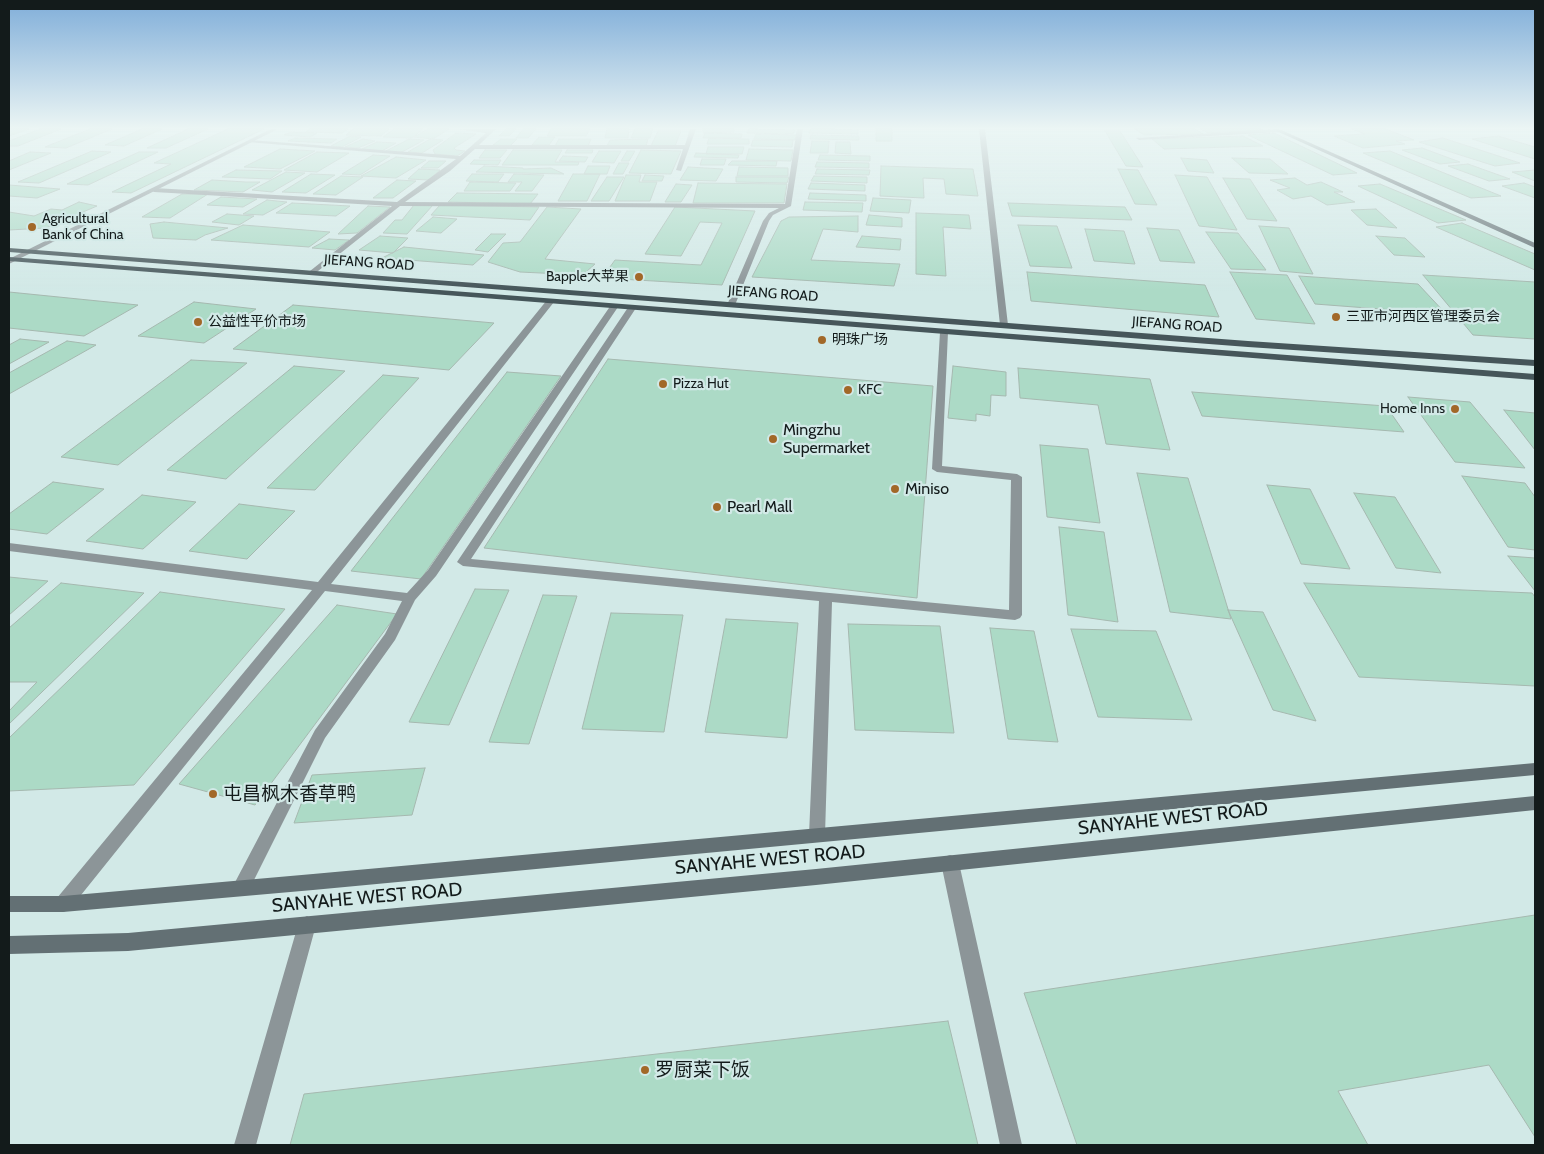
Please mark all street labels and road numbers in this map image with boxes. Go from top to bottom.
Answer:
street label: JIEFANG ROAD [323,251,415,275]
street label: JIEFANG ROAD [727,282,819,306]
street label: JIEFANG ROAD [1131,313,1223,337]
street label: SANYAHE WEST ROAD [1077,798,1269,840]
street label: SANYAHE WEST ROAD [674,840,866,880]
street label: SANYAHE WEST ROAD [271,878,463,918]

